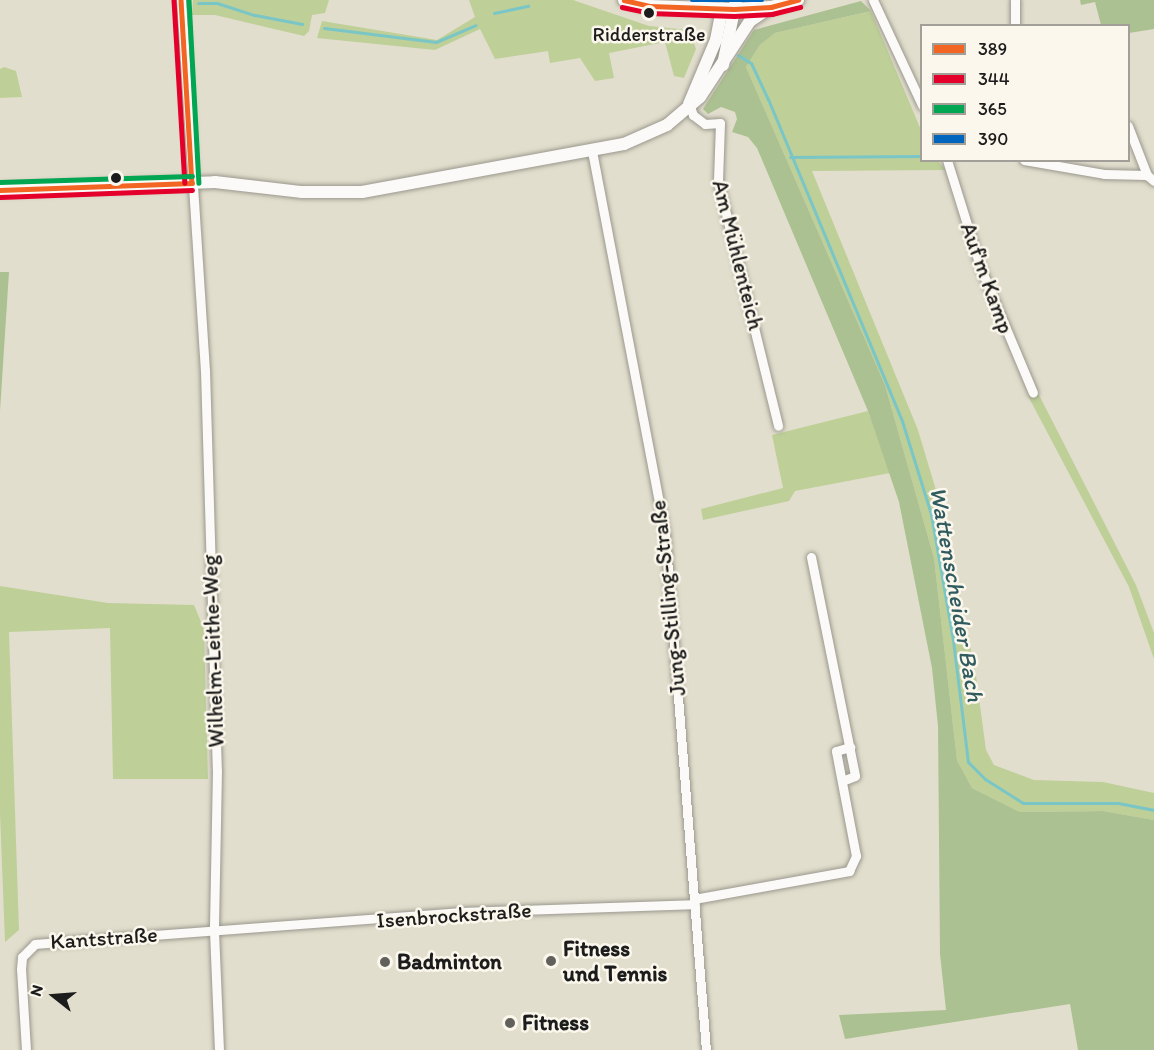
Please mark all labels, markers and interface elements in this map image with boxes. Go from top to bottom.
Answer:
marker: Ridderstraße [643,7,655,19]
place label: Ridderstraße [593,22,705,46]
legend [920,24,1130,162]
text: 389 [978,38,1007,60]
text: 344 [978,68,1009,90]
text: 365 [978,98,1007,120]
text: 390 [978,128,1008,150]
unlabelled marker [110,172,122,184]
street label: Am Mühlenteich [707,177,769,333]
street label: Auf'm Kamp [955,219,1019,337]
water label: Wattenscheider Bach [924,484,990,704]
street label: Jung-Stilling-Straße [645,499,691,697]
street label: Wilhelm-Leithe-Weg [196,554,230,748]
street label: Isenbrockstraße [376,896,532,934]
street label: Kantstraße [49,921,159,955]
place label: Fitness und Tennis [563,935,665,986]
place label: Badminton [397,949,502,975]
marker: Fitness und Tennis [544,954,558,968]
marker: Badminton [378,955,392,969]
north arrow [24,966,84,1026]
text: N [26,983,47,999]
place label: Fitness [522,1010,589,1036]
marker: Fitness [503,1016,517,1030]

